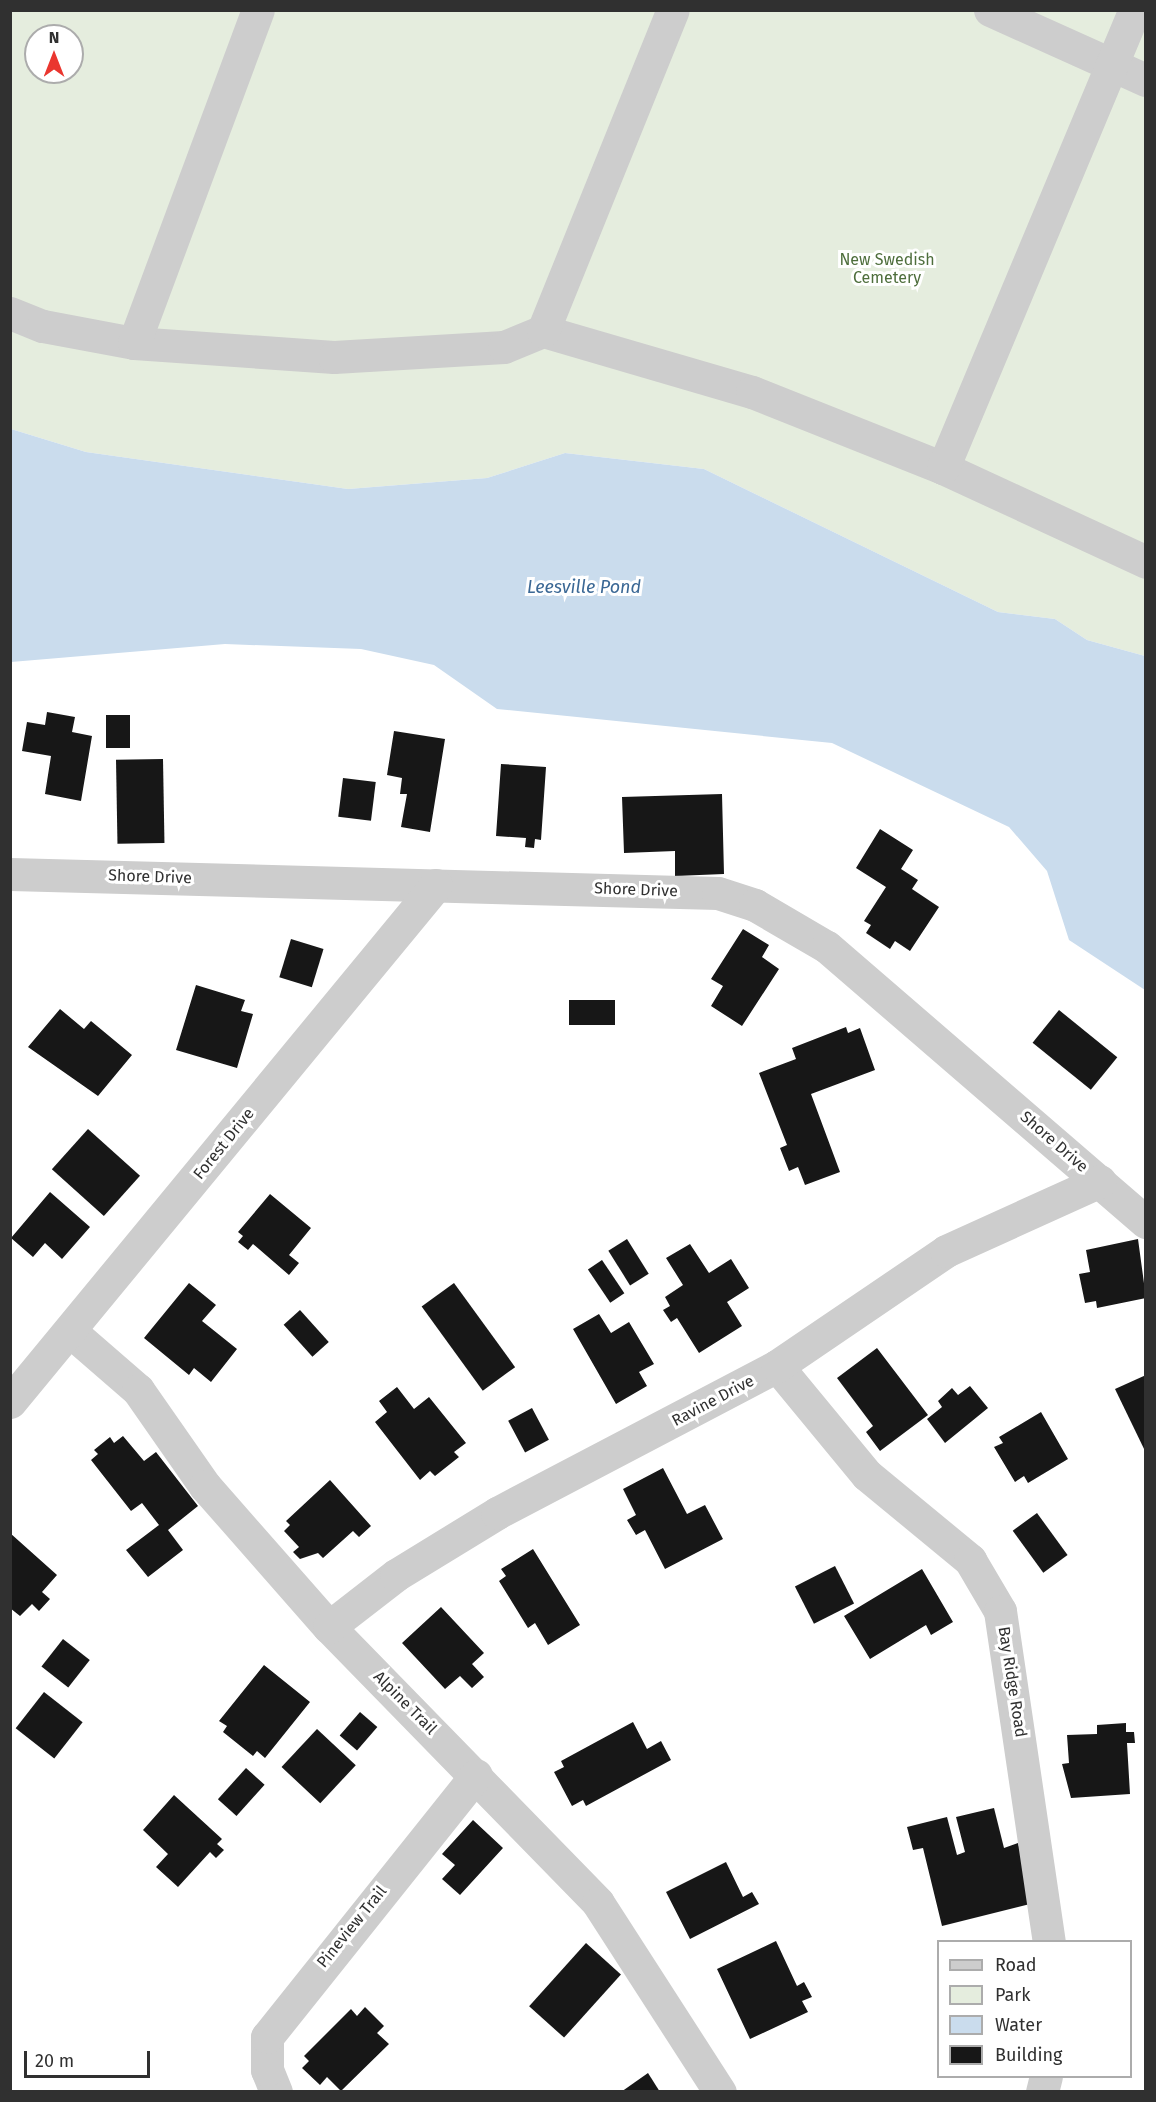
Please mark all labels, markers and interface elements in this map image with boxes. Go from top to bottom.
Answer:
north arrow [24,24,84,84]
text: N [49,28,59,47]
park label: New Swedish Cemetery [839,250,935,288]
water label: Leesville Pond [527,576,641,598]
street label: Shore Drive [108,866,192,888]
street label: Shore Drive [594,879,678,901]
street label: Forest Drive [189,1105,259,1183]
street label: Shore Drive [1016,1107,1092,1177]
street label: Ravine Drive [669,1371,757,1431]
street label: Bay Ridge Road [994,1625,1030,1739]
street label: Alpine Trail [369,1667,441,1739]
street label: Pineview Trail [313,1882,391,1972]
legend [937,1940,1132,2078]
text: Road [995,1954,1037,1976]
text: Park [995,1984,1030,2006]
text: Water [995,2014,1042,2036]
scale bar [27,2039,153,2077]
text: Building [995,2044,1062,2066]
text: 20 m [35,2050,74,2072]

